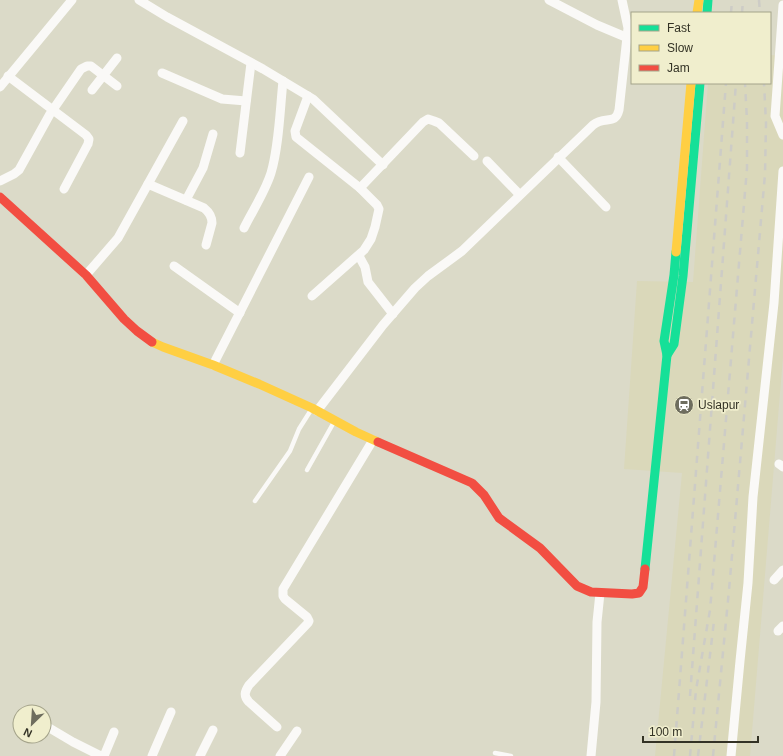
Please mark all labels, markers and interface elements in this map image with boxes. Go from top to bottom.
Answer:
legend [631,12,771,84]
text: Fast [667,21,691,35]
text: Slow [667,41,693,55]
text: Jam [667,61,690,75]
station icon: Uslapur [673,394,695,416]
place label: Uslapur [698,398,739,412]
north arrow [12,704,52,744]
scale bar [643,718,758,744]
text: 100 m [649,725,682,739]
text: N [22,726,34,740]

